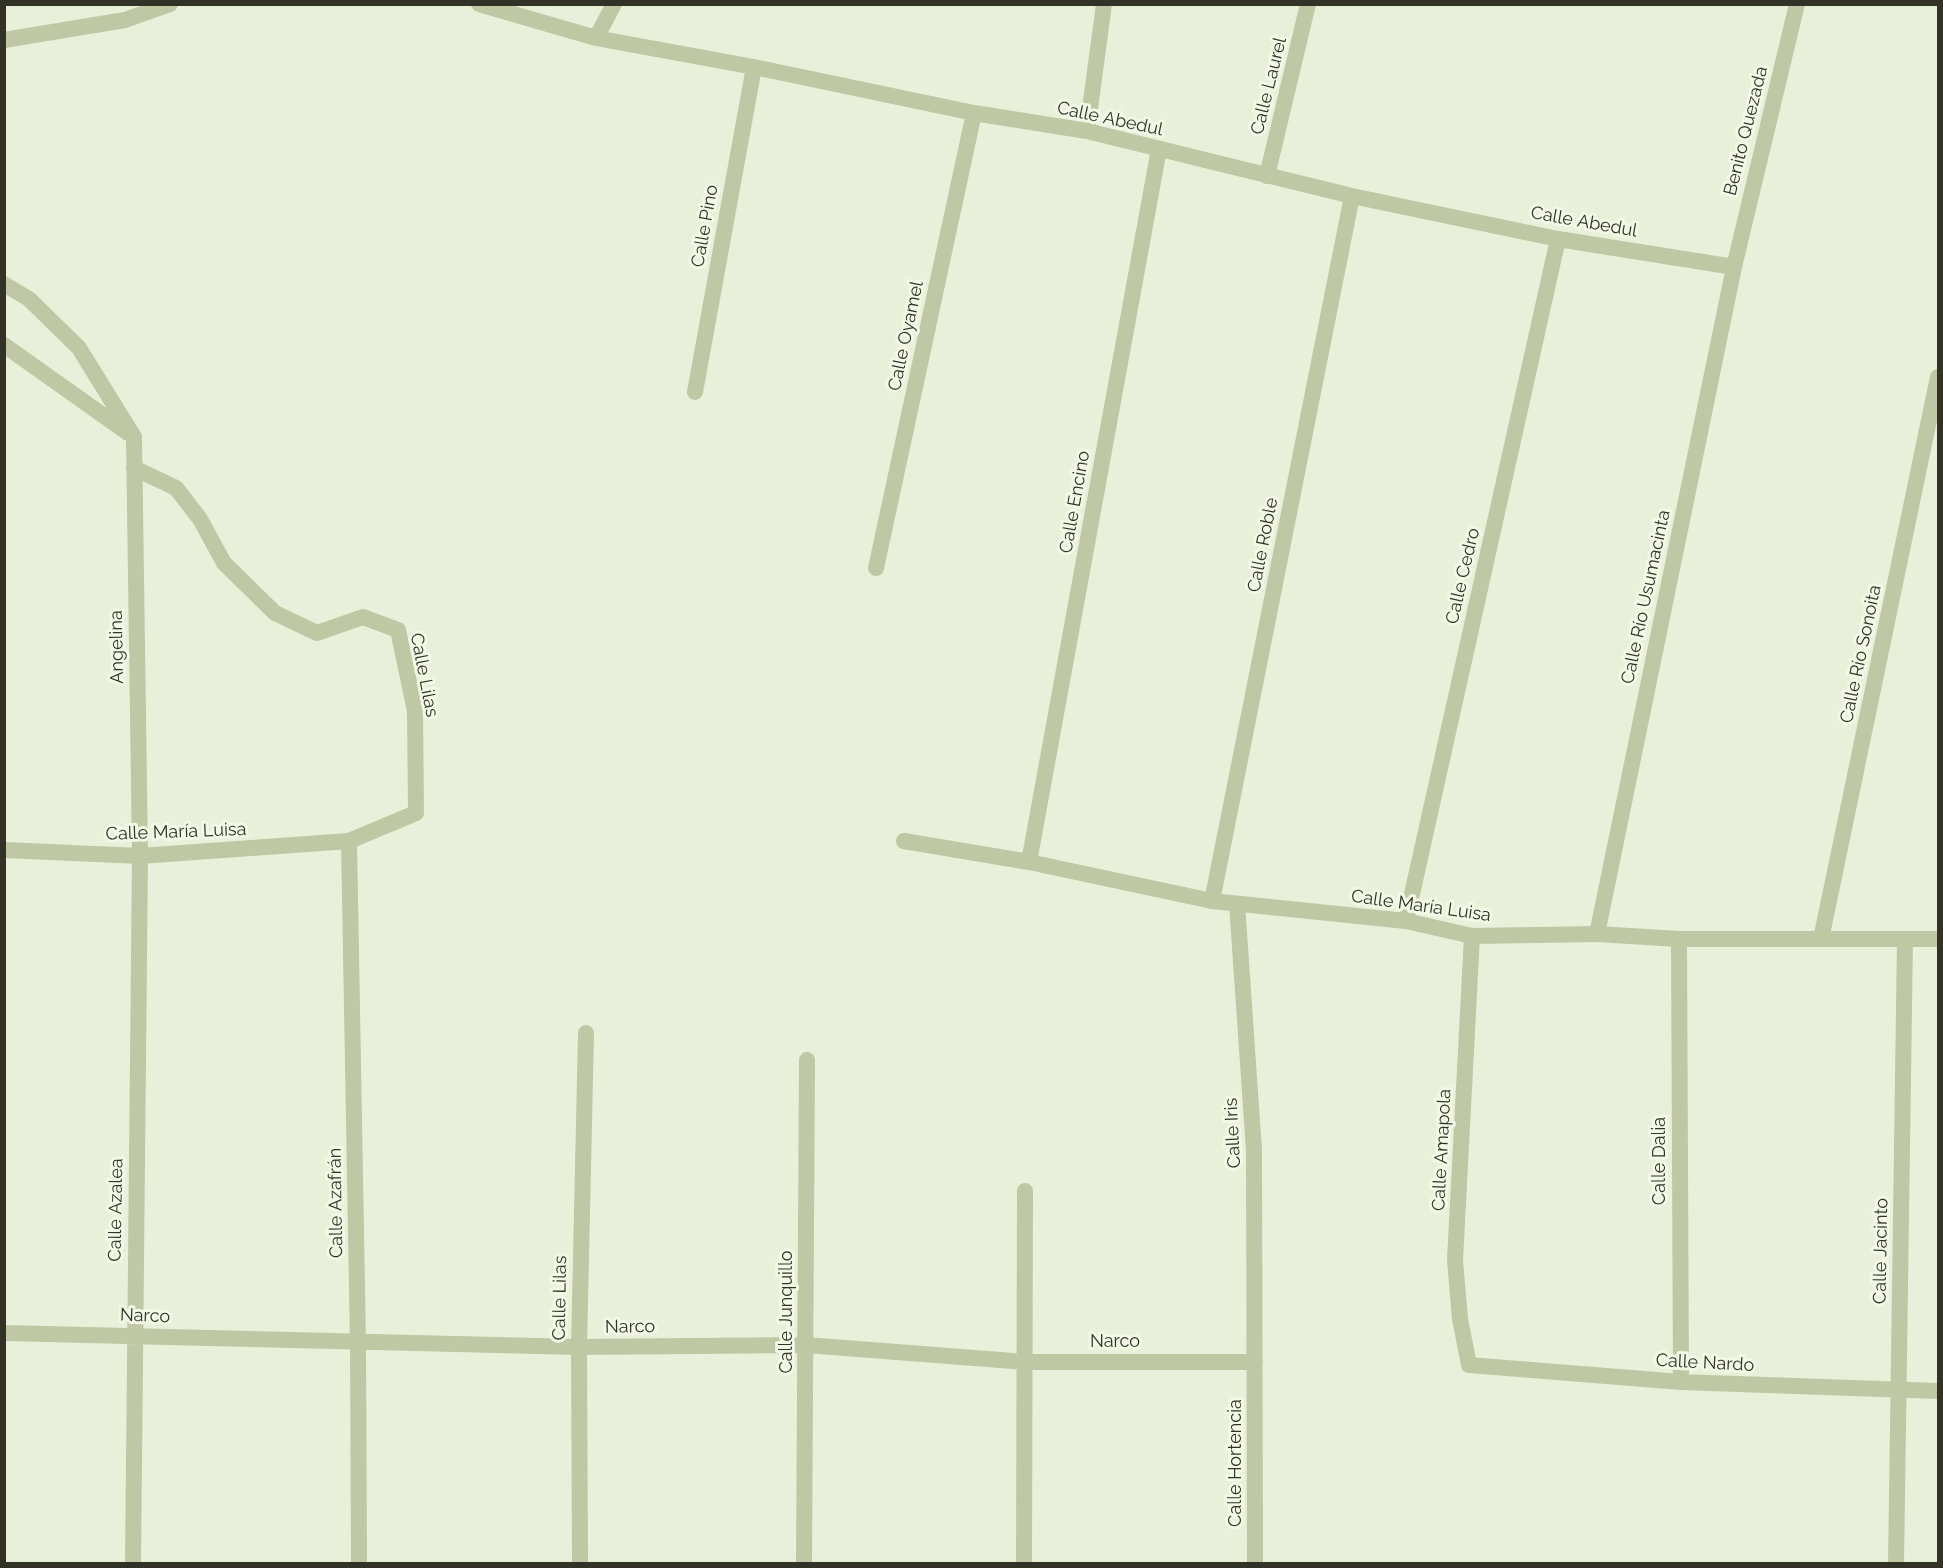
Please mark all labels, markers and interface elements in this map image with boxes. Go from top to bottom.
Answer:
street label: Calle Laurel [1246,35,1292,137]
street label: Benito Quezada [1720,64,1772,198]
street label: Calle Abedul [1055,97,1165,141]
street label: Calle Pino [687,183,723,269]
street label: Calle Abedul [1529,202,1639,242]
street label: Calle Oyamel [884,279,928,393]
street label: Calle Encino [1055,449,1095,555]
street label: Calle Roble [1243,496,1283,594]
street label: Calle Río Usumacinta [1617,508,1675,686]
street label: Calle Cedro [1441,526,1485,626]
street label: Calle Río Sonoita [1836,583,1886,725]
street label: Angelina [106,610,128,684]
street label: Calle Lilas [405,631,443,719]
street label: Calle María Luisa [105,819,247,845]
street label: Calle María Luisa [1350,886,1492,926]
street label: Calle Amapola [1428,1088,1456,1212]
street label: Calle Iris [1220,1097,1246,1169]
street label: Calle Dalia [1649,1117,1671,1205]
street label: Calle Azafrán [324,1148,348,1258]
street label: Calle Azalea [104,1158,128,1262]
street label: Calle Jacinto [1869,1198,1893,1304]
street label: Calle Junquillo [776,1250,798,1374]
street label: Calle Lilas [548,1255,572,1341]
street label: Narco [120,1304,170,1328]
street label: Narco [605,1316,655,1338]
street label: Narco [1090,1331,1140,1353]
street label: Calle Nardo [1655,1350,1755,1376]
street label: Calle Hortencia [1225,1399,1247,1527]

